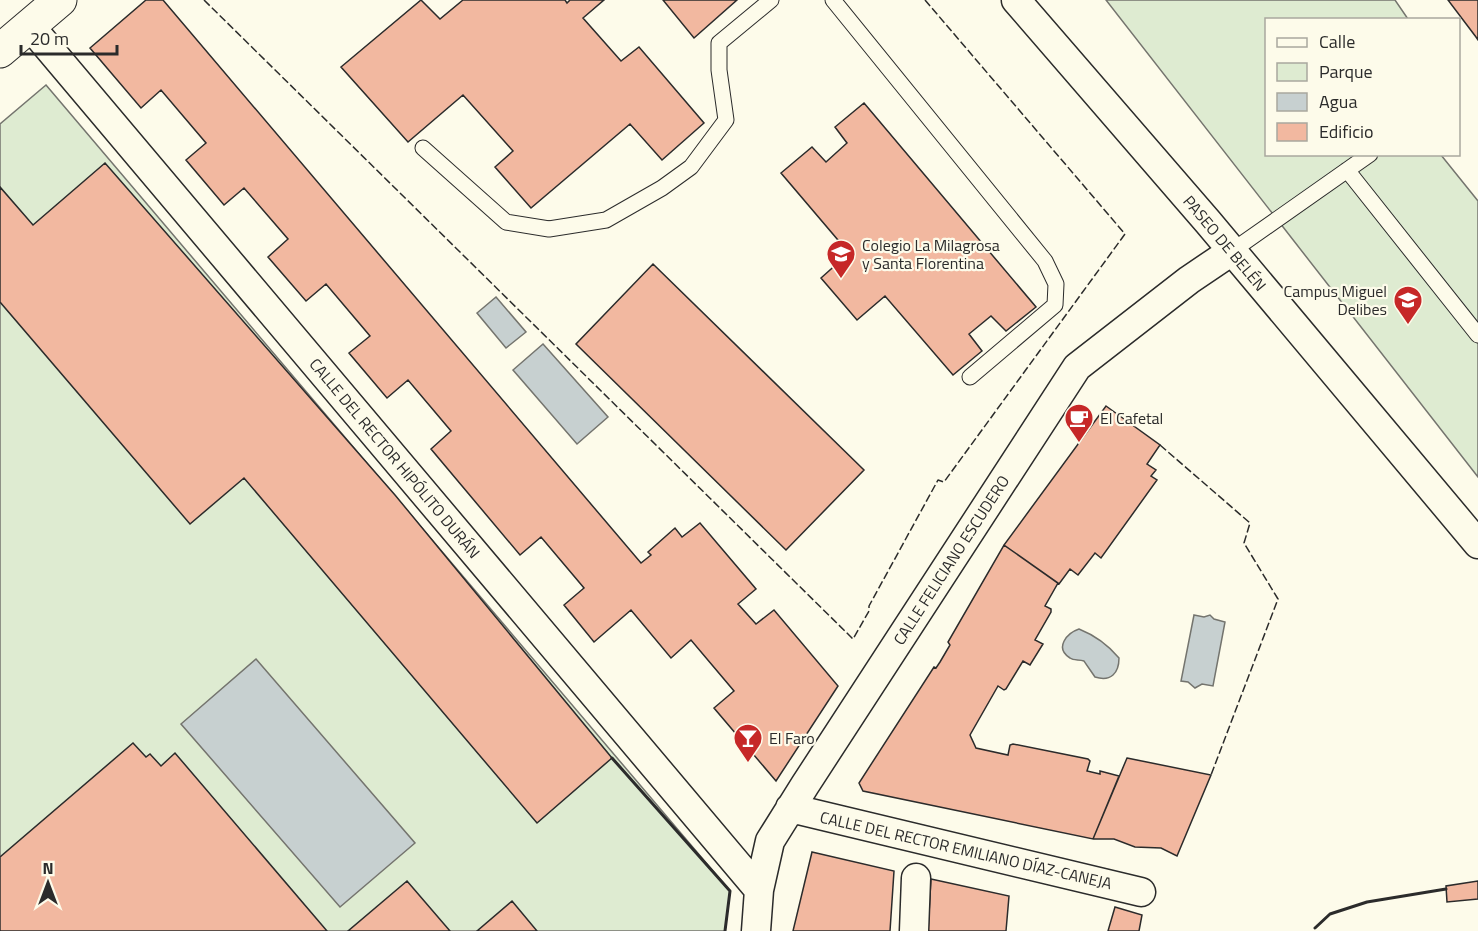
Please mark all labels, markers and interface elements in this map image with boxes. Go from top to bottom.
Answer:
scale bar [21,18,117,56]
legend [1265,18,1460,156]
text: 20 m [30,25,69,52]
text: Calle [1319,28,1355,55]
text: Parque [1319,58,1373,85]
text: Agua [1319,88,1357,115]
text: Edificio [1319,118,1373,145]
street label: PASEO DE BELÉN [1178,190,1272,296]
place label: Colegio La Milagrosa y Santa Florentina [862,233,1000,275]
school or university icon: Colegio La Milagrosa y Santa Florentina [825,238,857,280]
place label: Campus Miguel Delibes [1284,279,1387,321]
school or university icon: Campus Miguel Delibes [1392,284,1424,326]
street label: CALLE DEL RECTOR HIPÓLITO DURÁN [304,353,486,563]
cafe icon: El Cafetal [1063,402,1095,444]
place label: El Cafetal [1100,406,1163,430]
street label: CALLE FELICIANO ESCUDERO [887,470,1015,650]
bar icon: El Faro [732,722,764,764]
place label: El Faro [769,726,815,750]
street label: CALLE DEL RECTOR EMILIANO DÍAZ-CANEJA [818,805,1115,895]
north arrow [18,853,78,913]
text: N [42,856,54,880]

